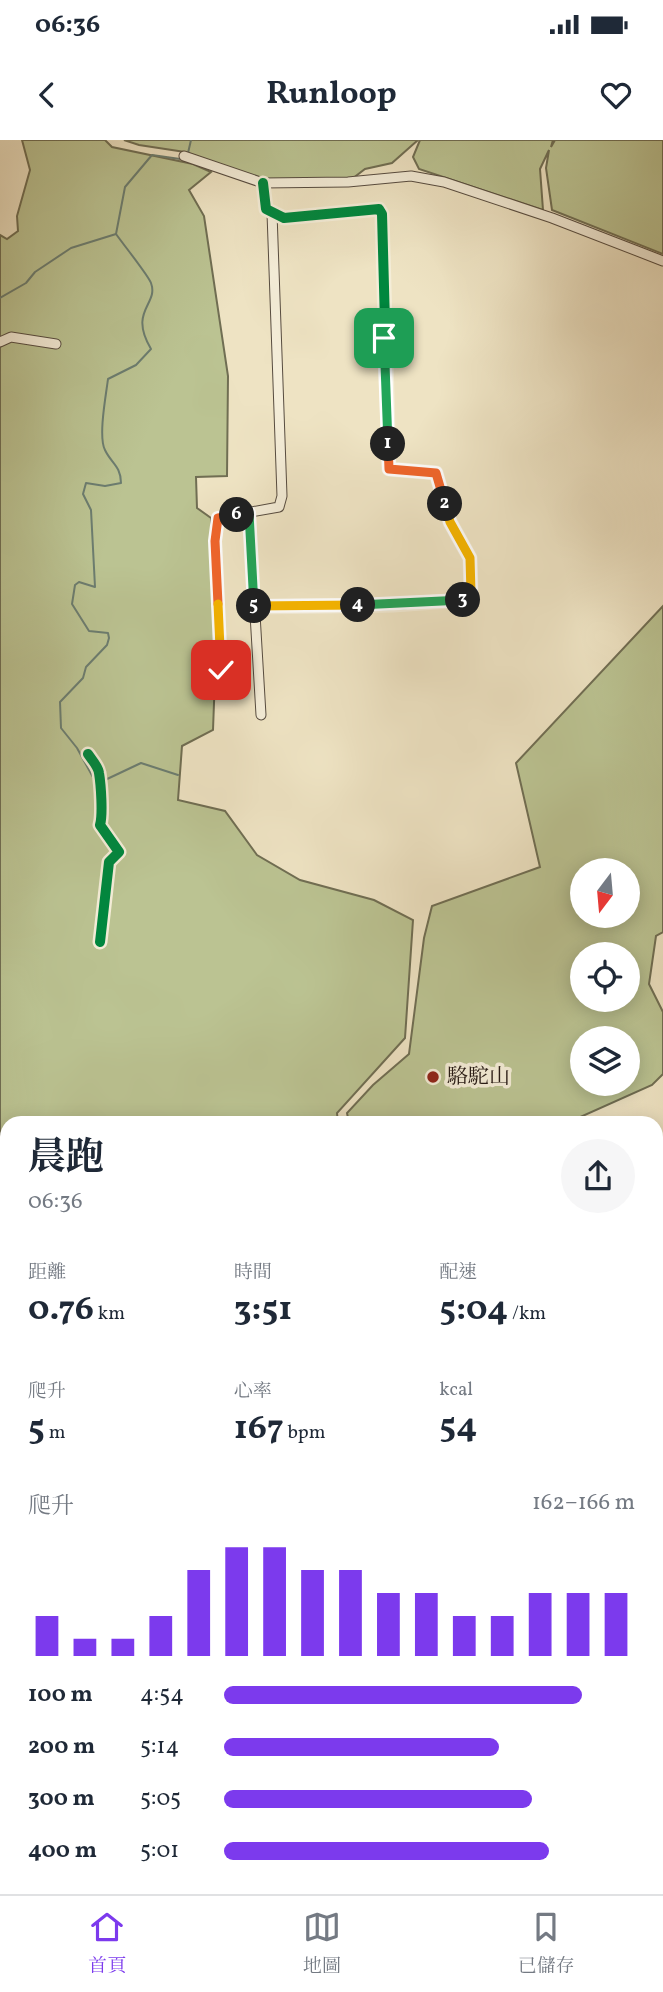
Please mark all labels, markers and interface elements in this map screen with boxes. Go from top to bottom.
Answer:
text: 06:36 [35,7,100,43]
text: Runloop [266,73,397,117]
icon: back [28,76,66,114]
icon: heart [597,76,635,114]
pin [354,308,414,368]
icon: arrive [365,319,403,357]
pin: 1 [370,426,406,462]
text: 1 [384,430,391,456]
pin: 2 [428,486,462,522]
text: 2 [440,490,449,516]
pin: 6 [219,498,254,532]
text: 6 [231,501,242,527]
pin: 3 [446,582,480,617]
text: 3 [458,586,467,612]
pin: 5 [236,588,272,624]
pin: 4 [340,588,376,622]
text: 4 [352,591,363,617]
text: 5 [249,592,258,618]
pin [191,640,251,700]
icon: check [202,651,240,689]
north arrow [570,858,640,928]
map controls [570,858,640,1096]
button: locate [570,942,640,1012]
button: layers [570,1026,640,1096]
place label: 駱駝山 [447,1063,510,1092]
marker: 駱駝山 [425,1069,441,1085]
text: 晨跑 [28,1133,104,1186]
button: share [561,1139,635,1213]
text: 06:36 [28,1186,83,1218]
text: 距離 [28,1260,66,1286]
text: 時間 [234,1260,272,1286]
text: 配速 [439,1260,477,1286]
text: 0.76 [28,1286,94,1334]
text: 3:51 [234,1286,292,1334]
text: 5:04 [439,1286,508,1334]
text: km [94,1301,125,1327]
text: /km [508,1301,546,1327]
text: kcal [439,1377,473,1403]
text: 爬升 [28,1379,66,1405]
text: 心率 [234,1379,272,1405]
text: 54 [439,1403,477,1451]
text: 5 [28,1405,45,1453]
text: 167 [234,1405,284,1453]
text: m [45,1420,65,1446]
text: bpm [284,1420,326,1446]
text: 162–166 m [532,1487,635,1519]
text: 爬升 [28,1491,74,1523]
text: 100 m [28,1679,93,1711]
text: 4:54 [140,1679,184,1711]
text: 200 m [28,1731,95,1763]
text: 5:14 [140,1731,179,1763]
text: 300 m [28,1783,95,1815]
text: 5:05 [140,1783,181,1815]
text: 400 m [28,1835,97,1867]
text: 5:01 [140,1835,179,1867]
tab: 首頁 [88,1908,126,1980]
tab: 地圖 [303,1908,341,1980]
tab: 已儲存 [518,1908,575,1980]

